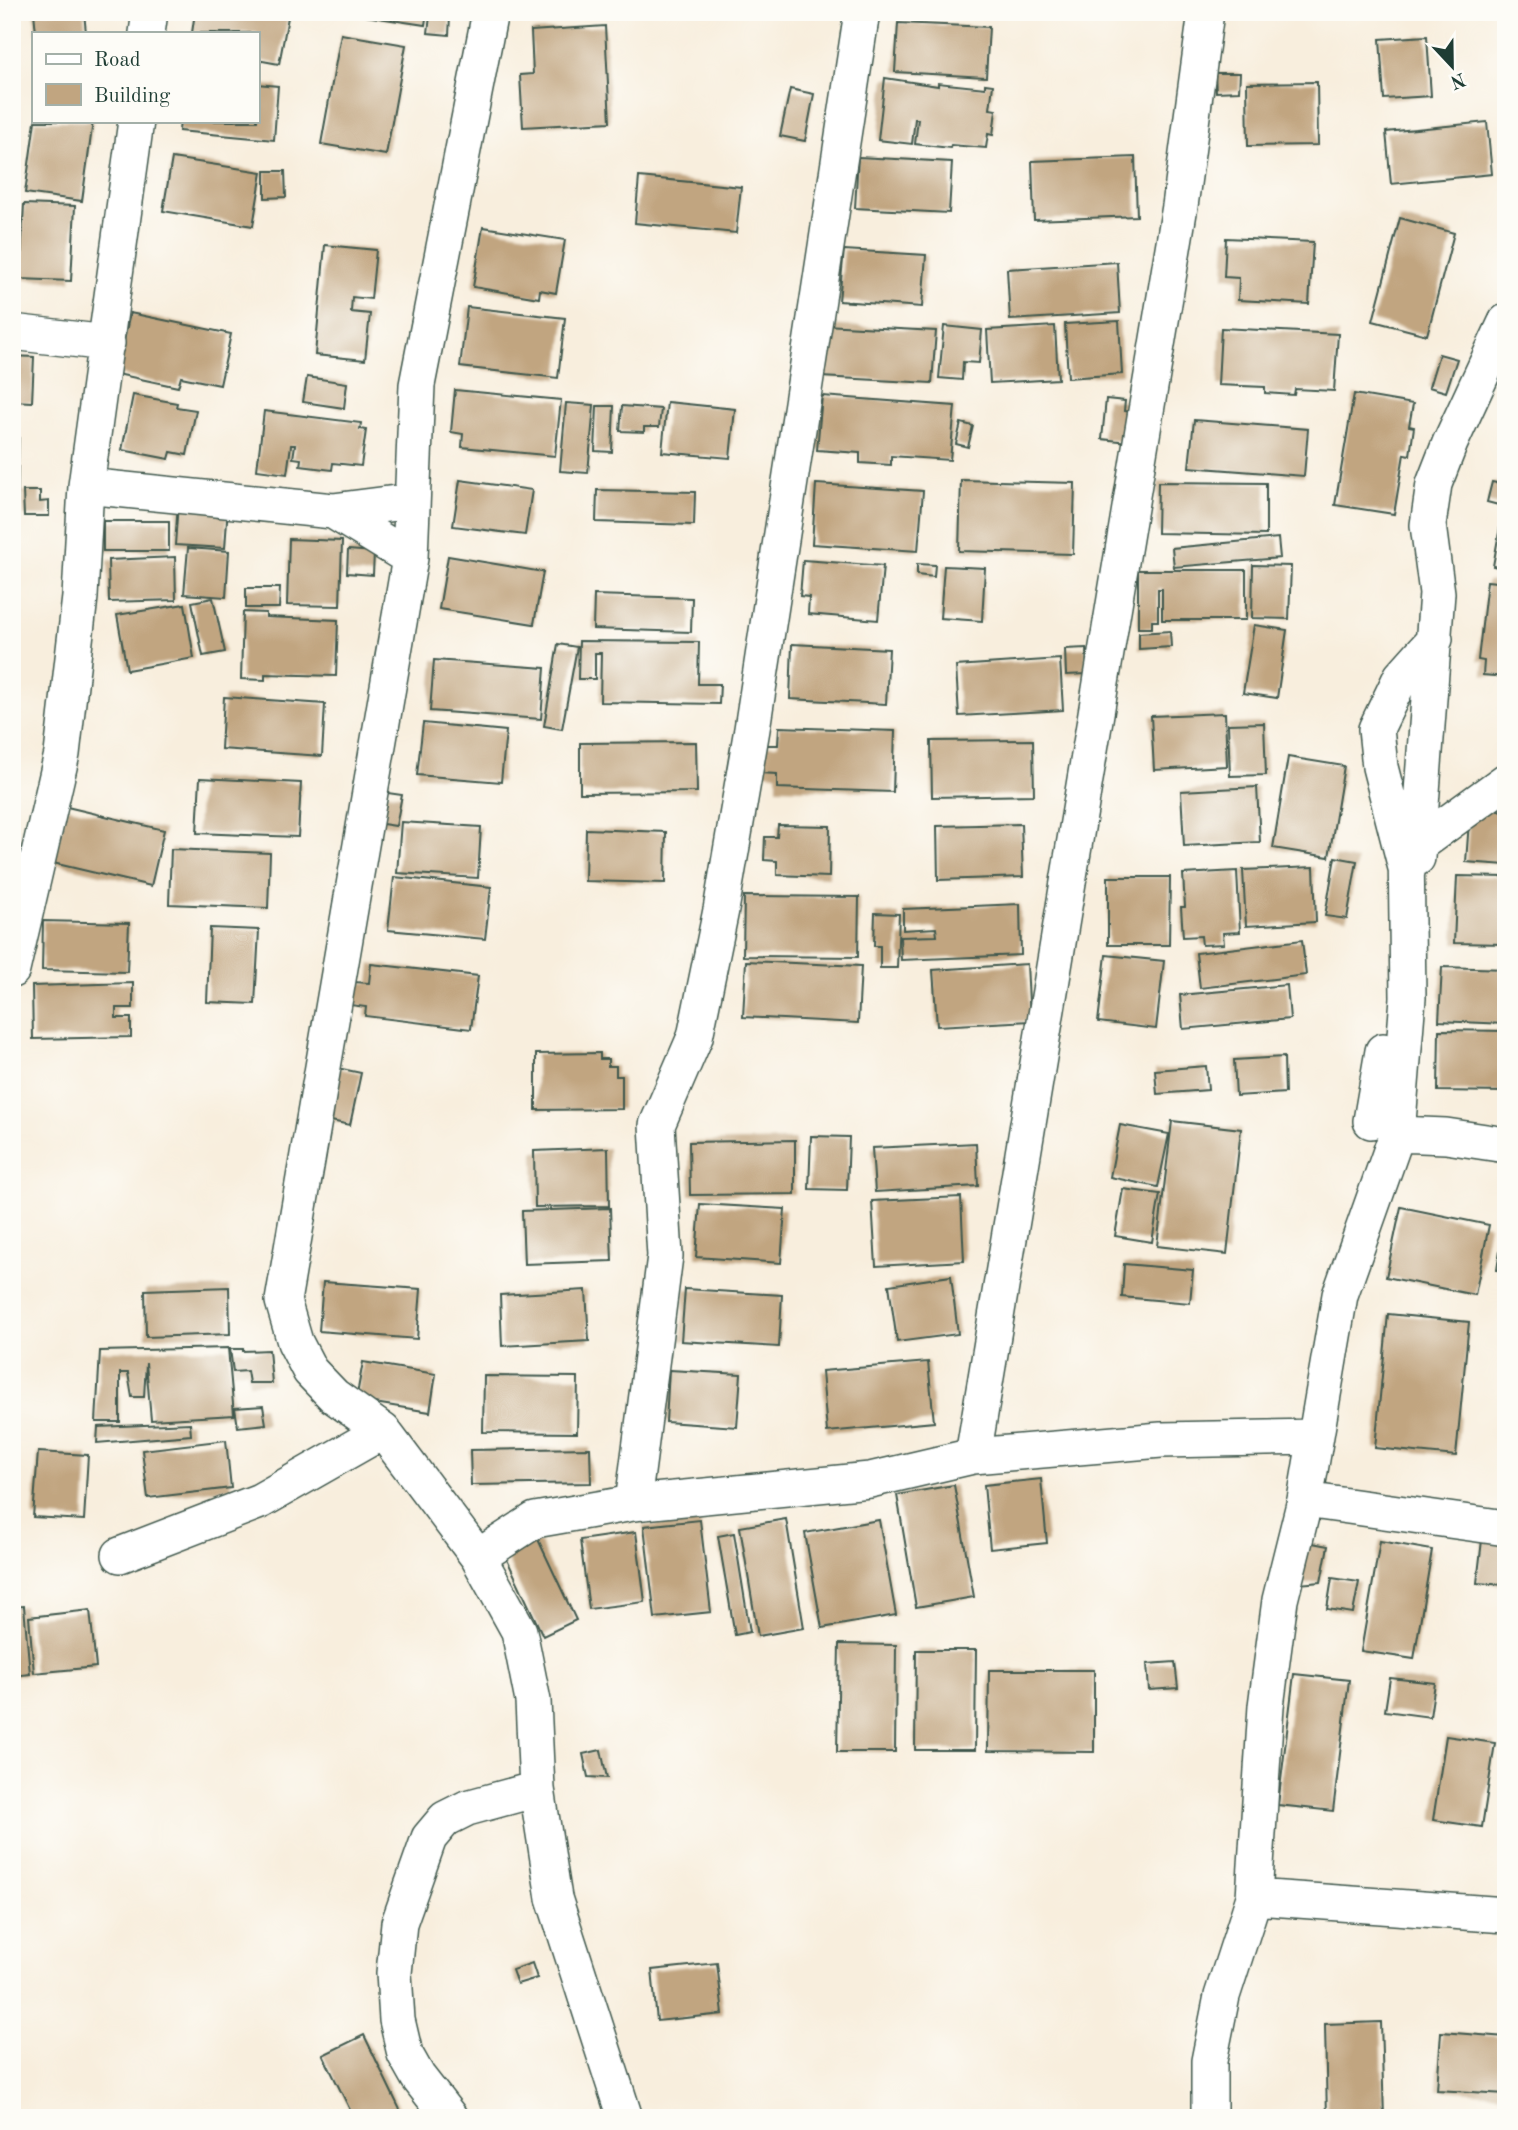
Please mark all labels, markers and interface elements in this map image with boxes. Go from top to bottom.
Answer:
legend [32,32,259,122]
north arrow [1416,32,1486,102]
text: Road [94,50,141,71]
text: N [1447,68,1468,91]
text: Building [94,86,171,107]

